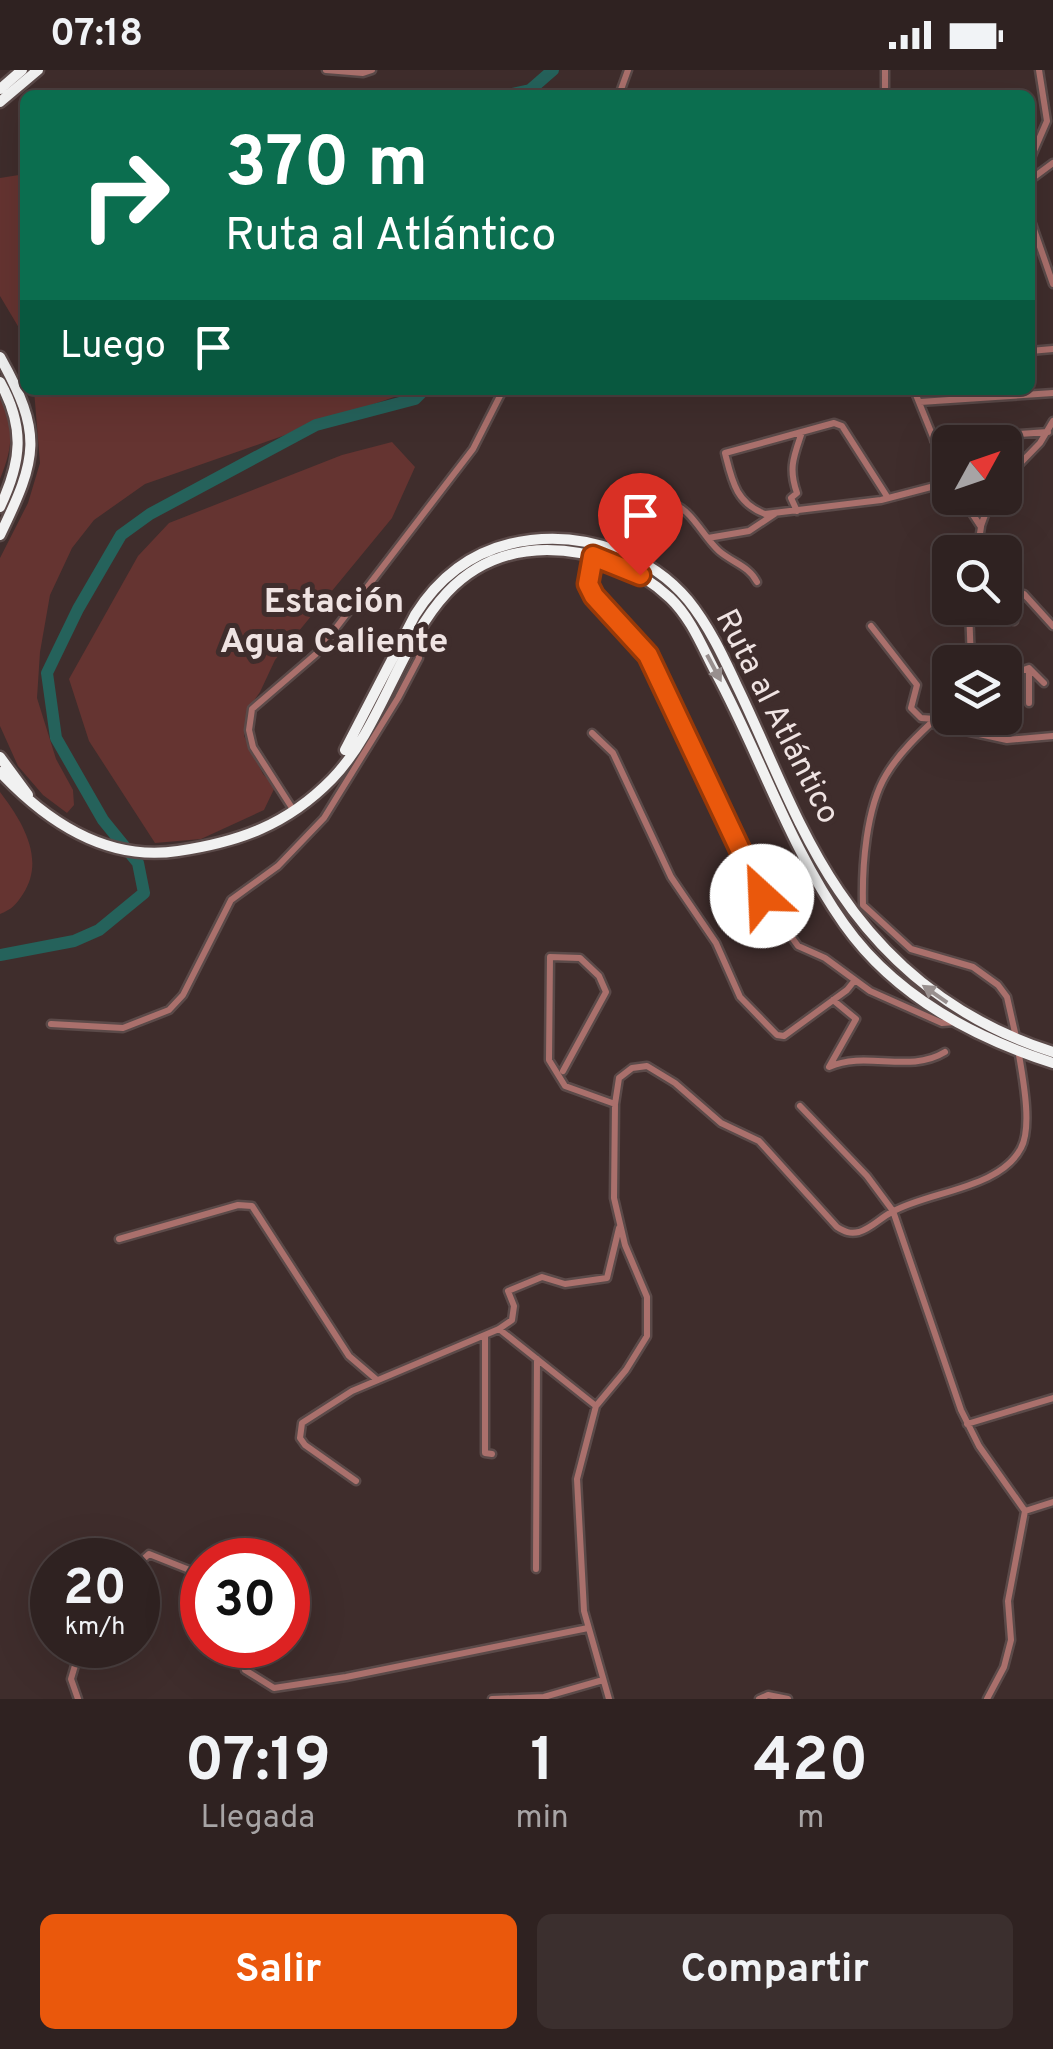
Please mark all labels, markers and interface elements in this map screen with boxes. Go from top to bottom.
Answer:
text: 07:18 [50,11,143,60]
text: 370 m [225,122,428,211]
icon: right [60,130,190,260]
text: Ruta al Atlántico [225,209,556,266]
icon: arrive [186,320,241,375]
text: Luego [60,323,166,372]
north arrow [932,425,1022,515]
map controls [932,425,1022,735]
pin [598,473,683,576]
icon: arrive [613,488,668,543]
button: search [932,535,1022,625]
district label: Estación Agua Caliente [220,581,448,665]
street label: Ruta al Atlántico [705,603,847,831]
button: layers [932,645,1022,735]
one-way arrow [704,654,722,682]
position arrow [710,844,814,948]
one-way arrow [922,985,948,1004]
speed limit sign: 30 [180,1538,310,1668]
text: 20 [63,1559,127,1622]
text: km/h [65,1612,125,1644]
text: 07:19 [185,1726,331,1802]
text: 1 [530,1726,554,1802]
text: 420 [754,1726,868,1802]
text: Llegada [201,1799,315,1839]
text: min [516,1799,569,1839]
text: m [797,1799,824,1839]
button: Salir [40,1914,517,2029]
button: Compartir [537,1914,1013,2029]

